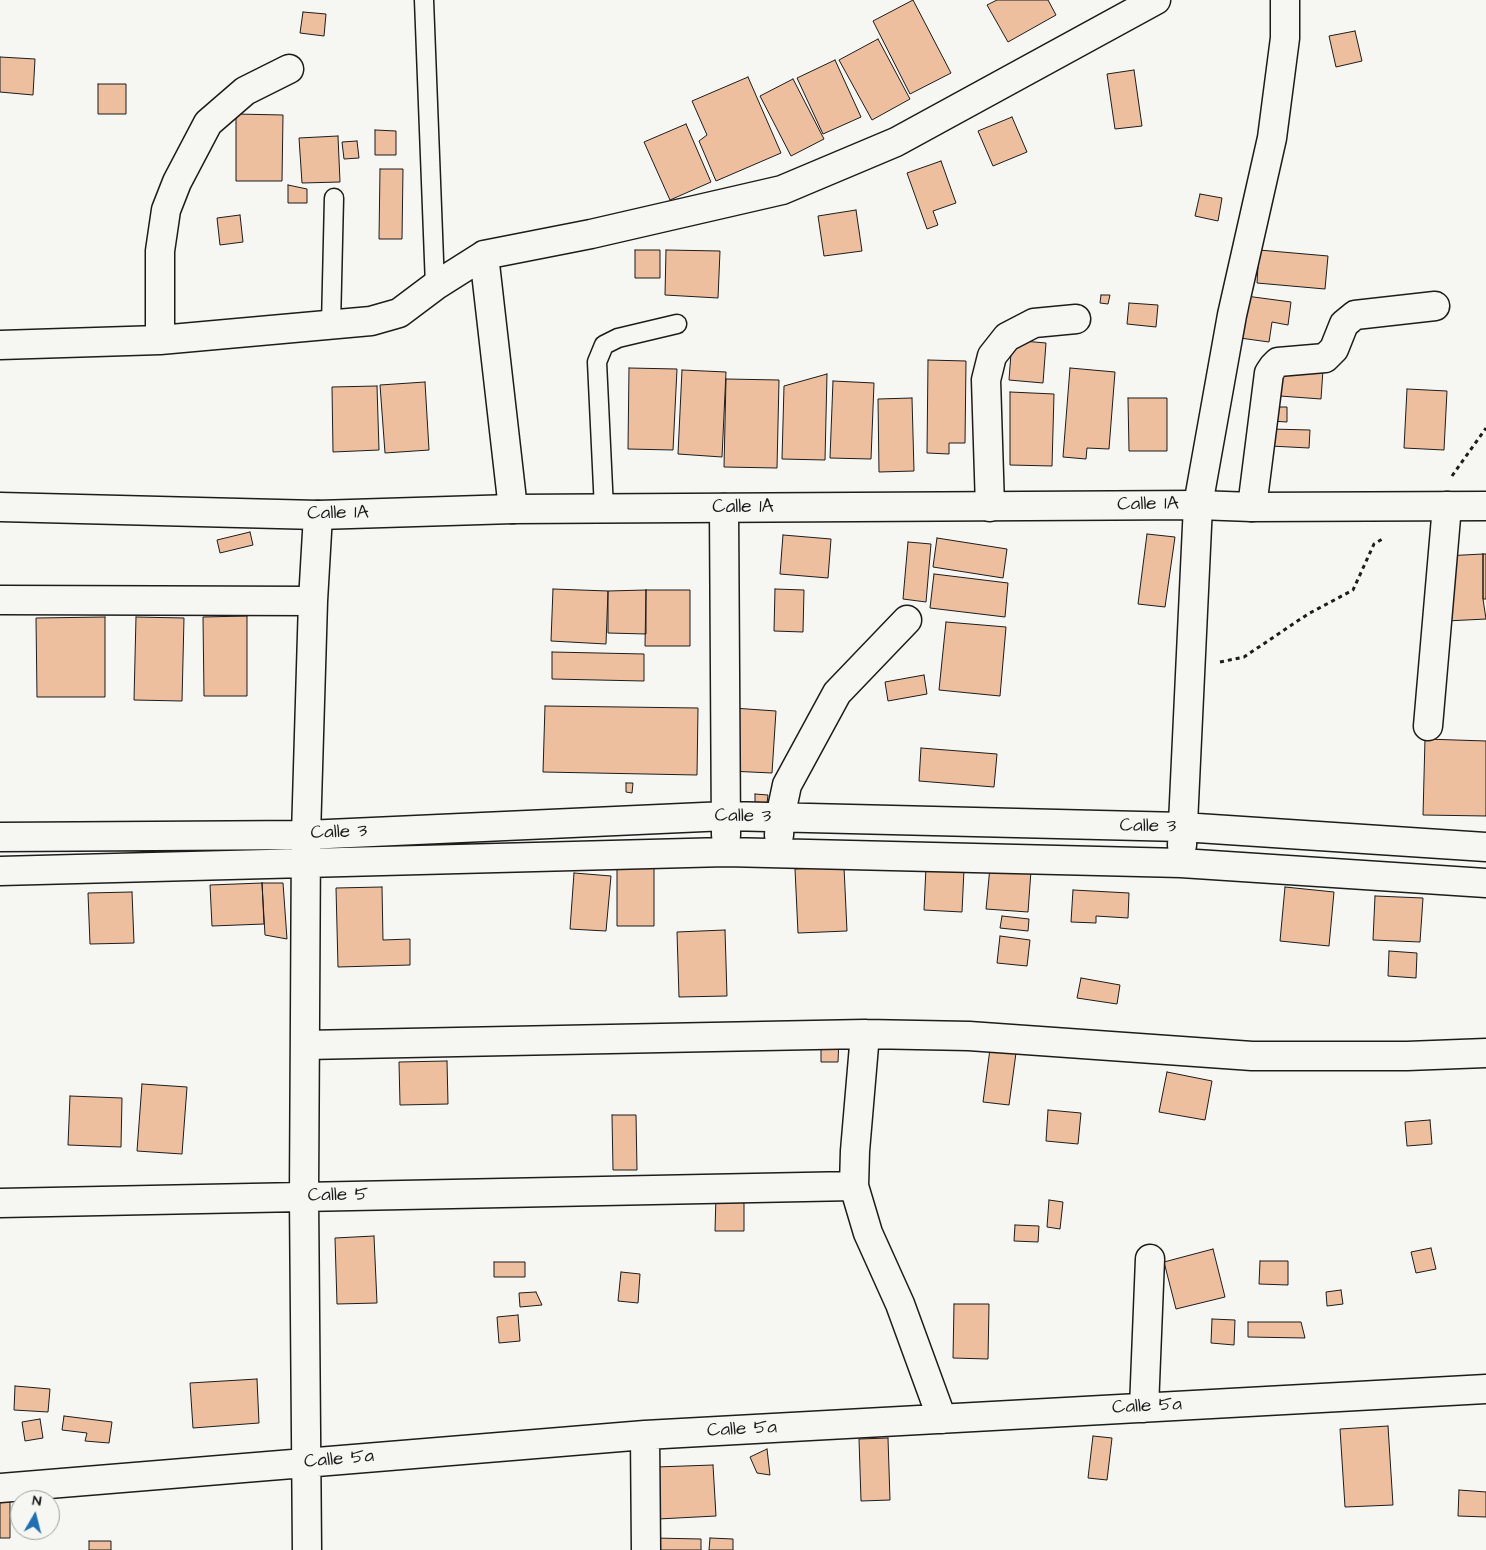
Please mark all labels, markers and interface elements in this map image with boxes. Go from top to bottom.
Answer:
street label: Calle 1A [1117,493,1179,517]
street label: Calle 1A [712,497,774,519]
street label: Calle 1A [307,502,369,526]
street label: Calle 3 [714,805,772,829]
street label: Calle 3 [1119,815,1177,839]
street label: Calle 3 [310,821,368,845]
street label: Calle 5 [308,1184,368,1208]
street label: Calle 5a [1111,1394,1183,1420]
street label: Calle 5a [706,1417,778,1443]
street label: Calle 5a [303,1446,375,1474]
north arrow [10,1490,60,1540]
text: N [31,1491,43,1512]

